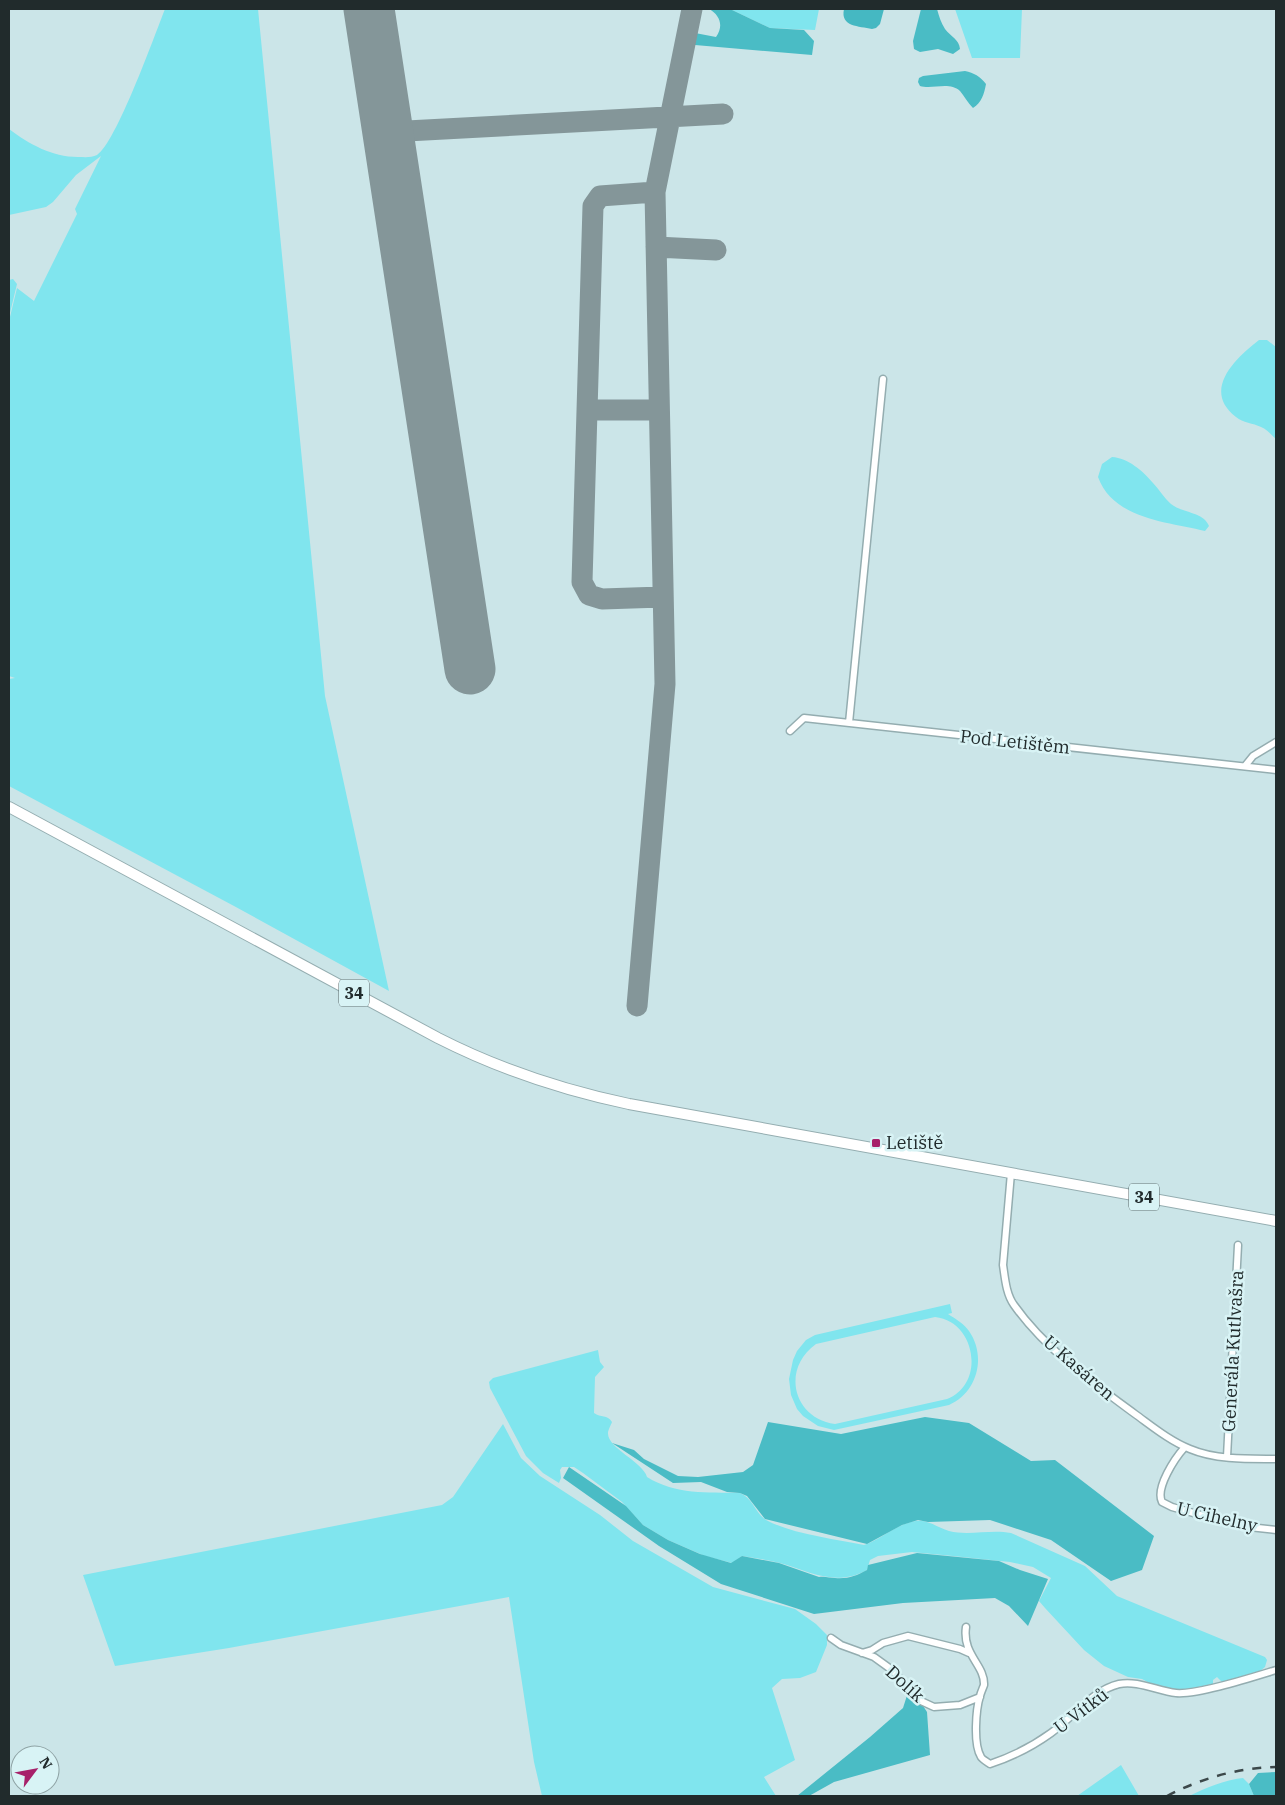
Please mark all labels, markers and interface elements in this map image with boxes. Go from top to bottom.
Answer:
street label: Pod Letištěm [959,724,1071,759]
road number: 34 [339,980,369,1006]
place label: Letiště [886,1131,943,1154]
marker: Letiště [870,1137,882,1149]
road number: 34 [1129,1184,1159,1210]
street label: Generála Kutlvašra [1217,1269,1248,1432]
street label: U Kasáren [1039,1330,1120,1405]
street label: U Cihelny [1175,1496,1260,1537]
street label: Dolík [881,1660,930,1707]
street label: U Vítků [1049,1683,1113,1739]
north arrow [10,1745,60,1795]
text: N [35,1754,57,1773]

